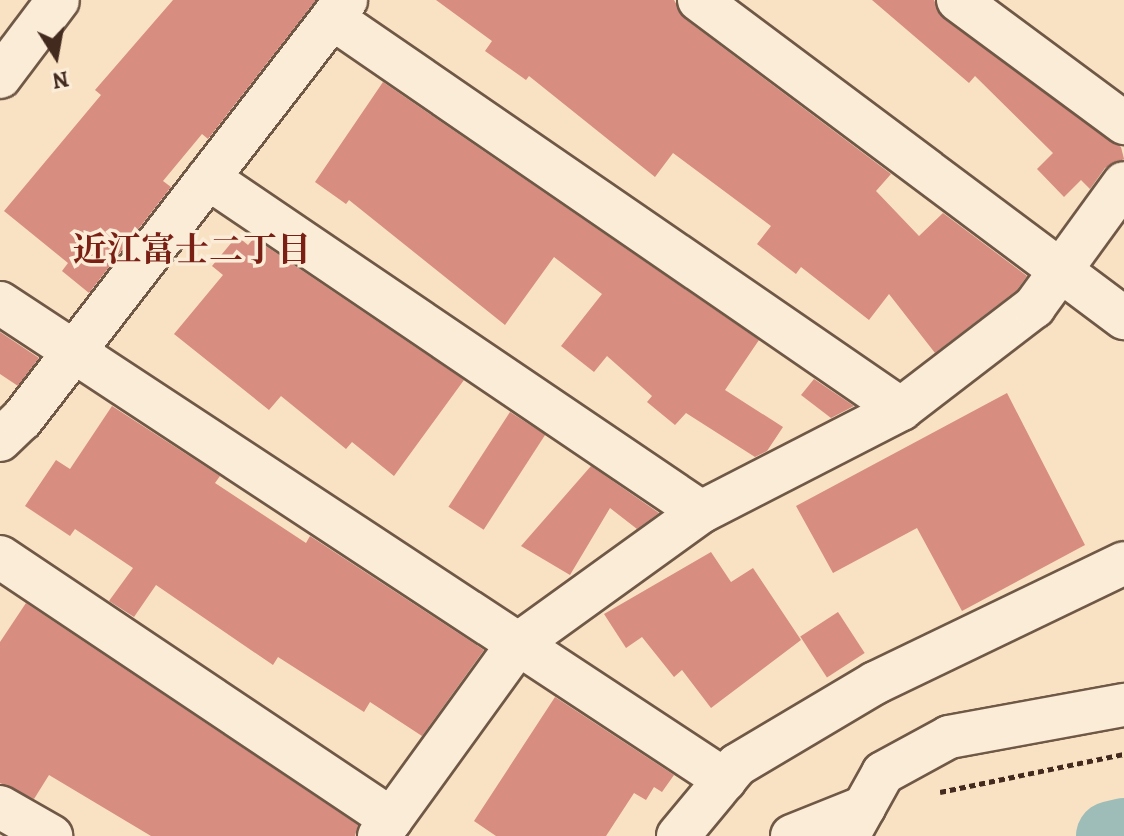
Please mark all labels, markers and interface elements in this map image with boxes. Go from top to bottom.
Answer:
north arrow [16,16,96,96]
text: N [50,63,71,96]
district label: 近江富士二丁目 [73,230,311,270]

